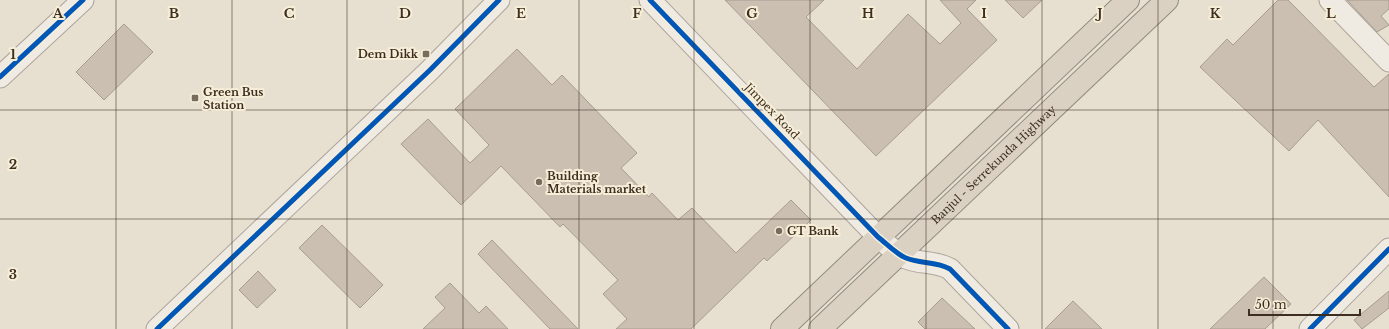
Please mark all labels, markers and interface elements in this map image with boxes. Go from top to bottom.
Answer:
text: A [52,5,64,22]
text: B [169,5,179,22]
text: C [284,5,295,22]
text: D [399,5,411,22]
text: E [516,5,526,22]
text: F [633,5,642,22]
text: G [746,5,758,22]
text: H [862,5,874,22]
text: I [981,5,987,22]
text: J [1094,5,1103,22]
text: K [1210,5,1221,22]
text: L [1326,5,1336,22]
text: 1 [10,46,16,63]
place label: Dem Dikk [358,47,419,61]
marker: Dem Dikk [421,49,431,59]
street label: Jimpex Road [740,79,803,142]
place label: Green Bus Station [203,85,263,112]
marker: Green Bus Station [190,93,200,103]
street label: Banjul - Serrekunda Highway [928,102,1059,227]
text: 2 [9,156,17,173]
place label: Building Materials market [547,169,647,196]
marker: Building Materials market [534,177,544,187]
place label: GT Bank [787,224,839,238]
marker: GT Bank [774,226,784,236]
text: 3 [9,266,17,283]
scale bar [1249,291,1360,317]
text: 50 m [1255,297,1287,312]

